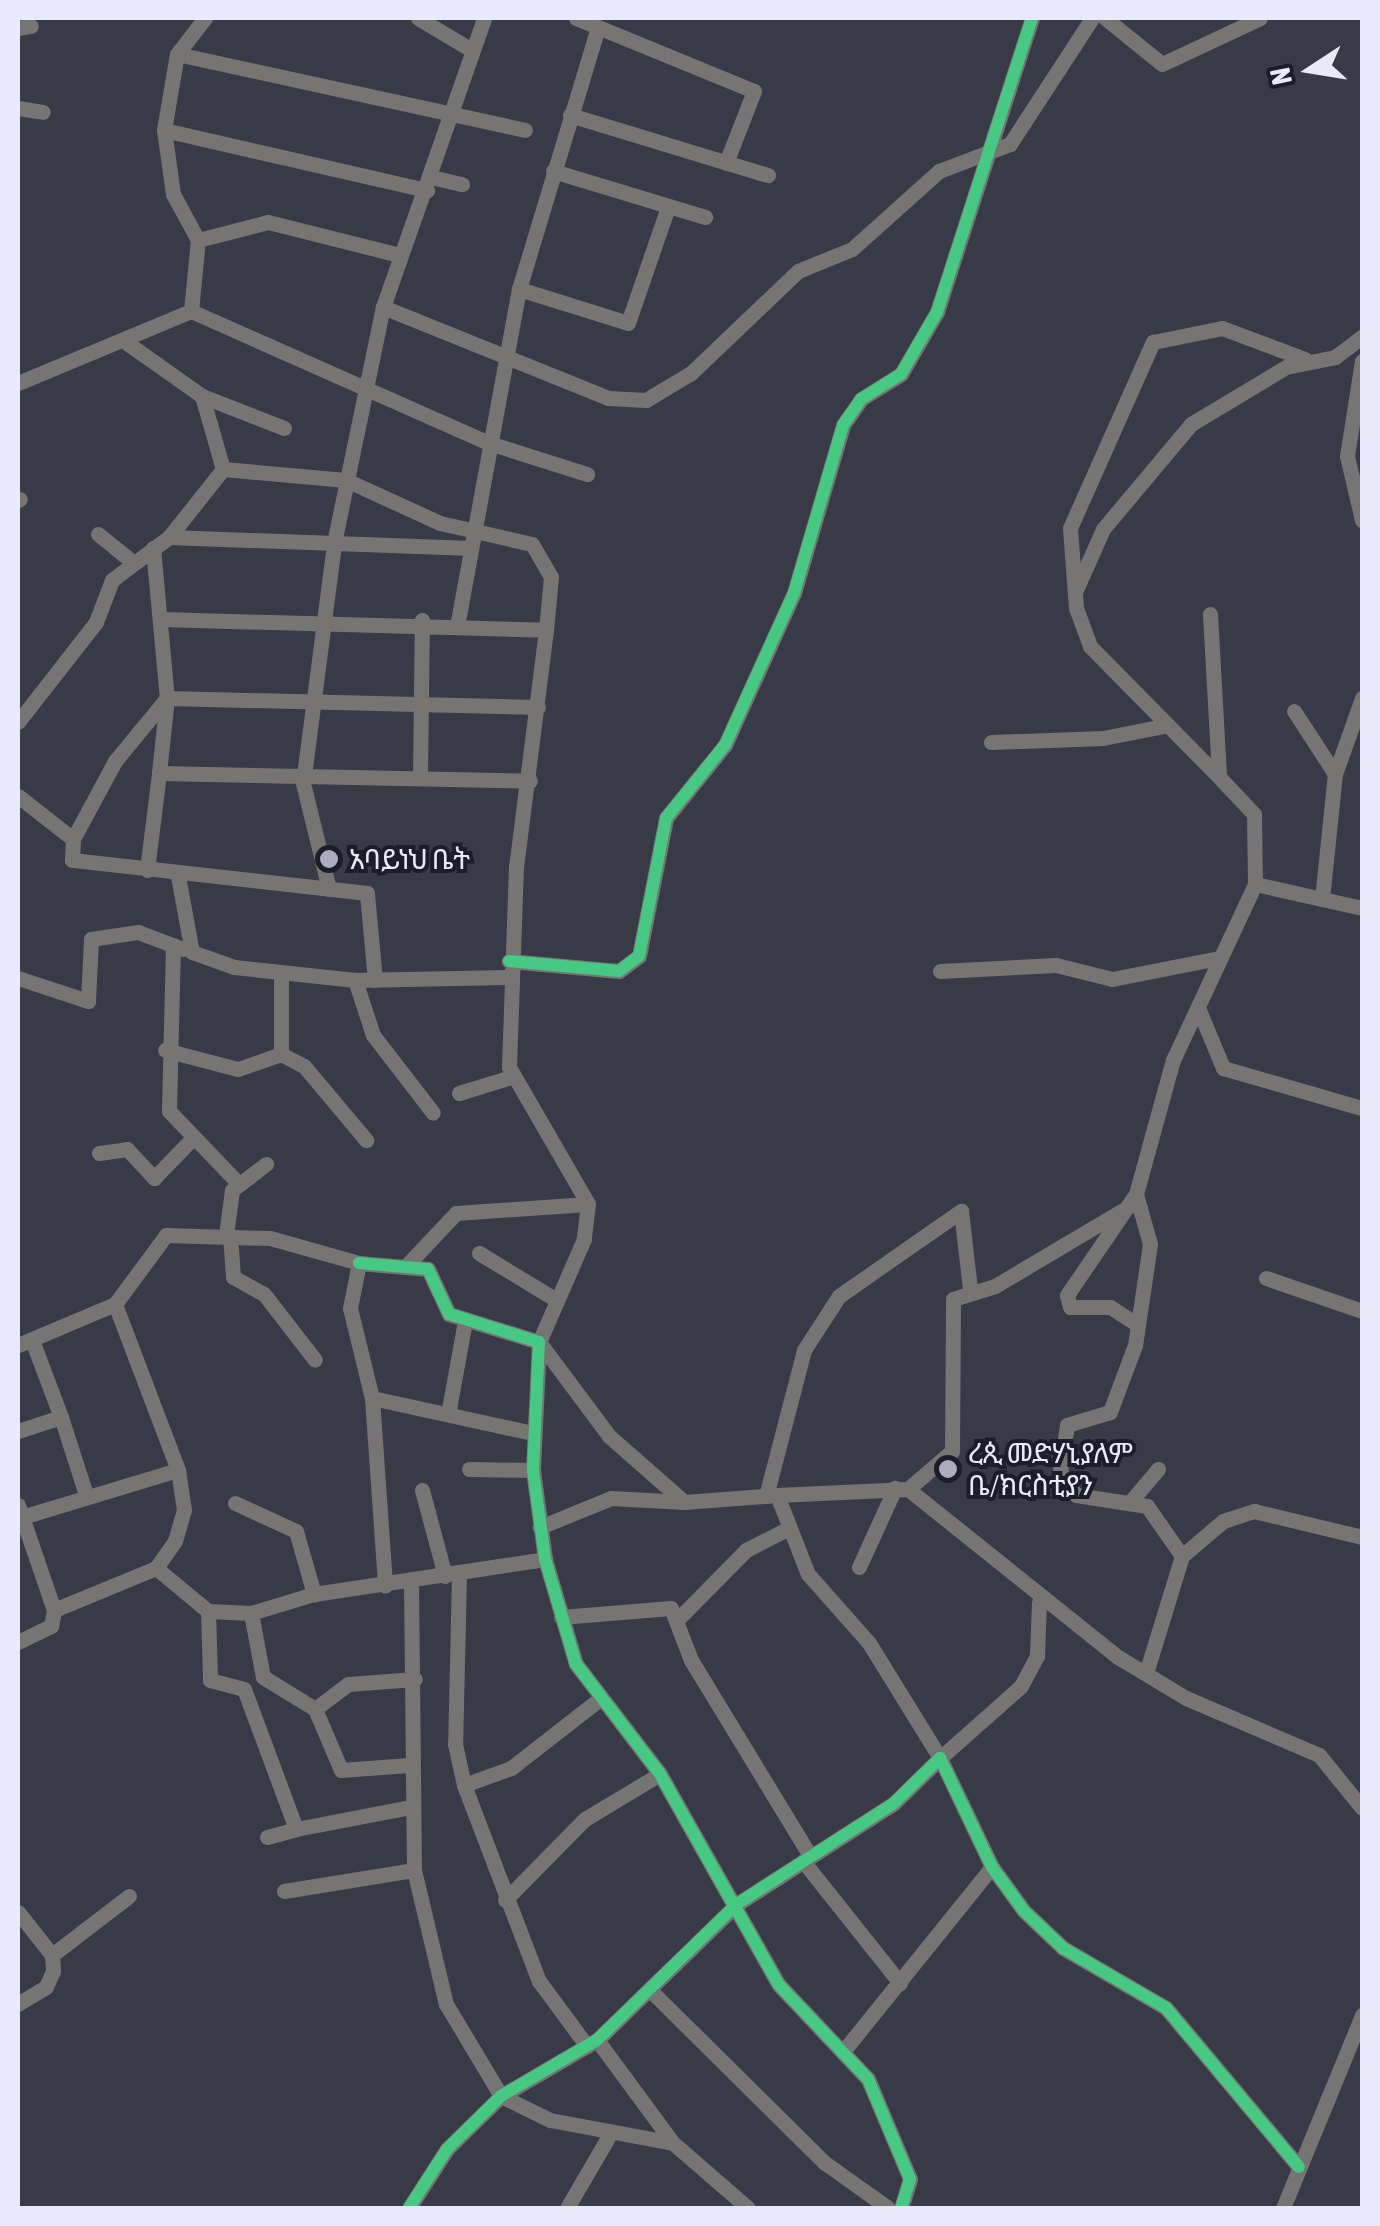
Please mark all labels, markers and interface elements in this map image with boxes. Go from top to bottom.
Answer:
north arrow [1260,20,1360,120]
text: N [1263,65,1298,88]
place label: አባይነህ ቤት [349,842,470,876]
marker: አባይነህ ቤት [318,848,340,870]
place label: ረጲ መድሃኒያለም ቤ/ክርስቲያን [968,1436,1133,1502]
marker: ረጲ መድሃኒያለም ቤ/ክርስቲያን [937,1458,959,1480]

